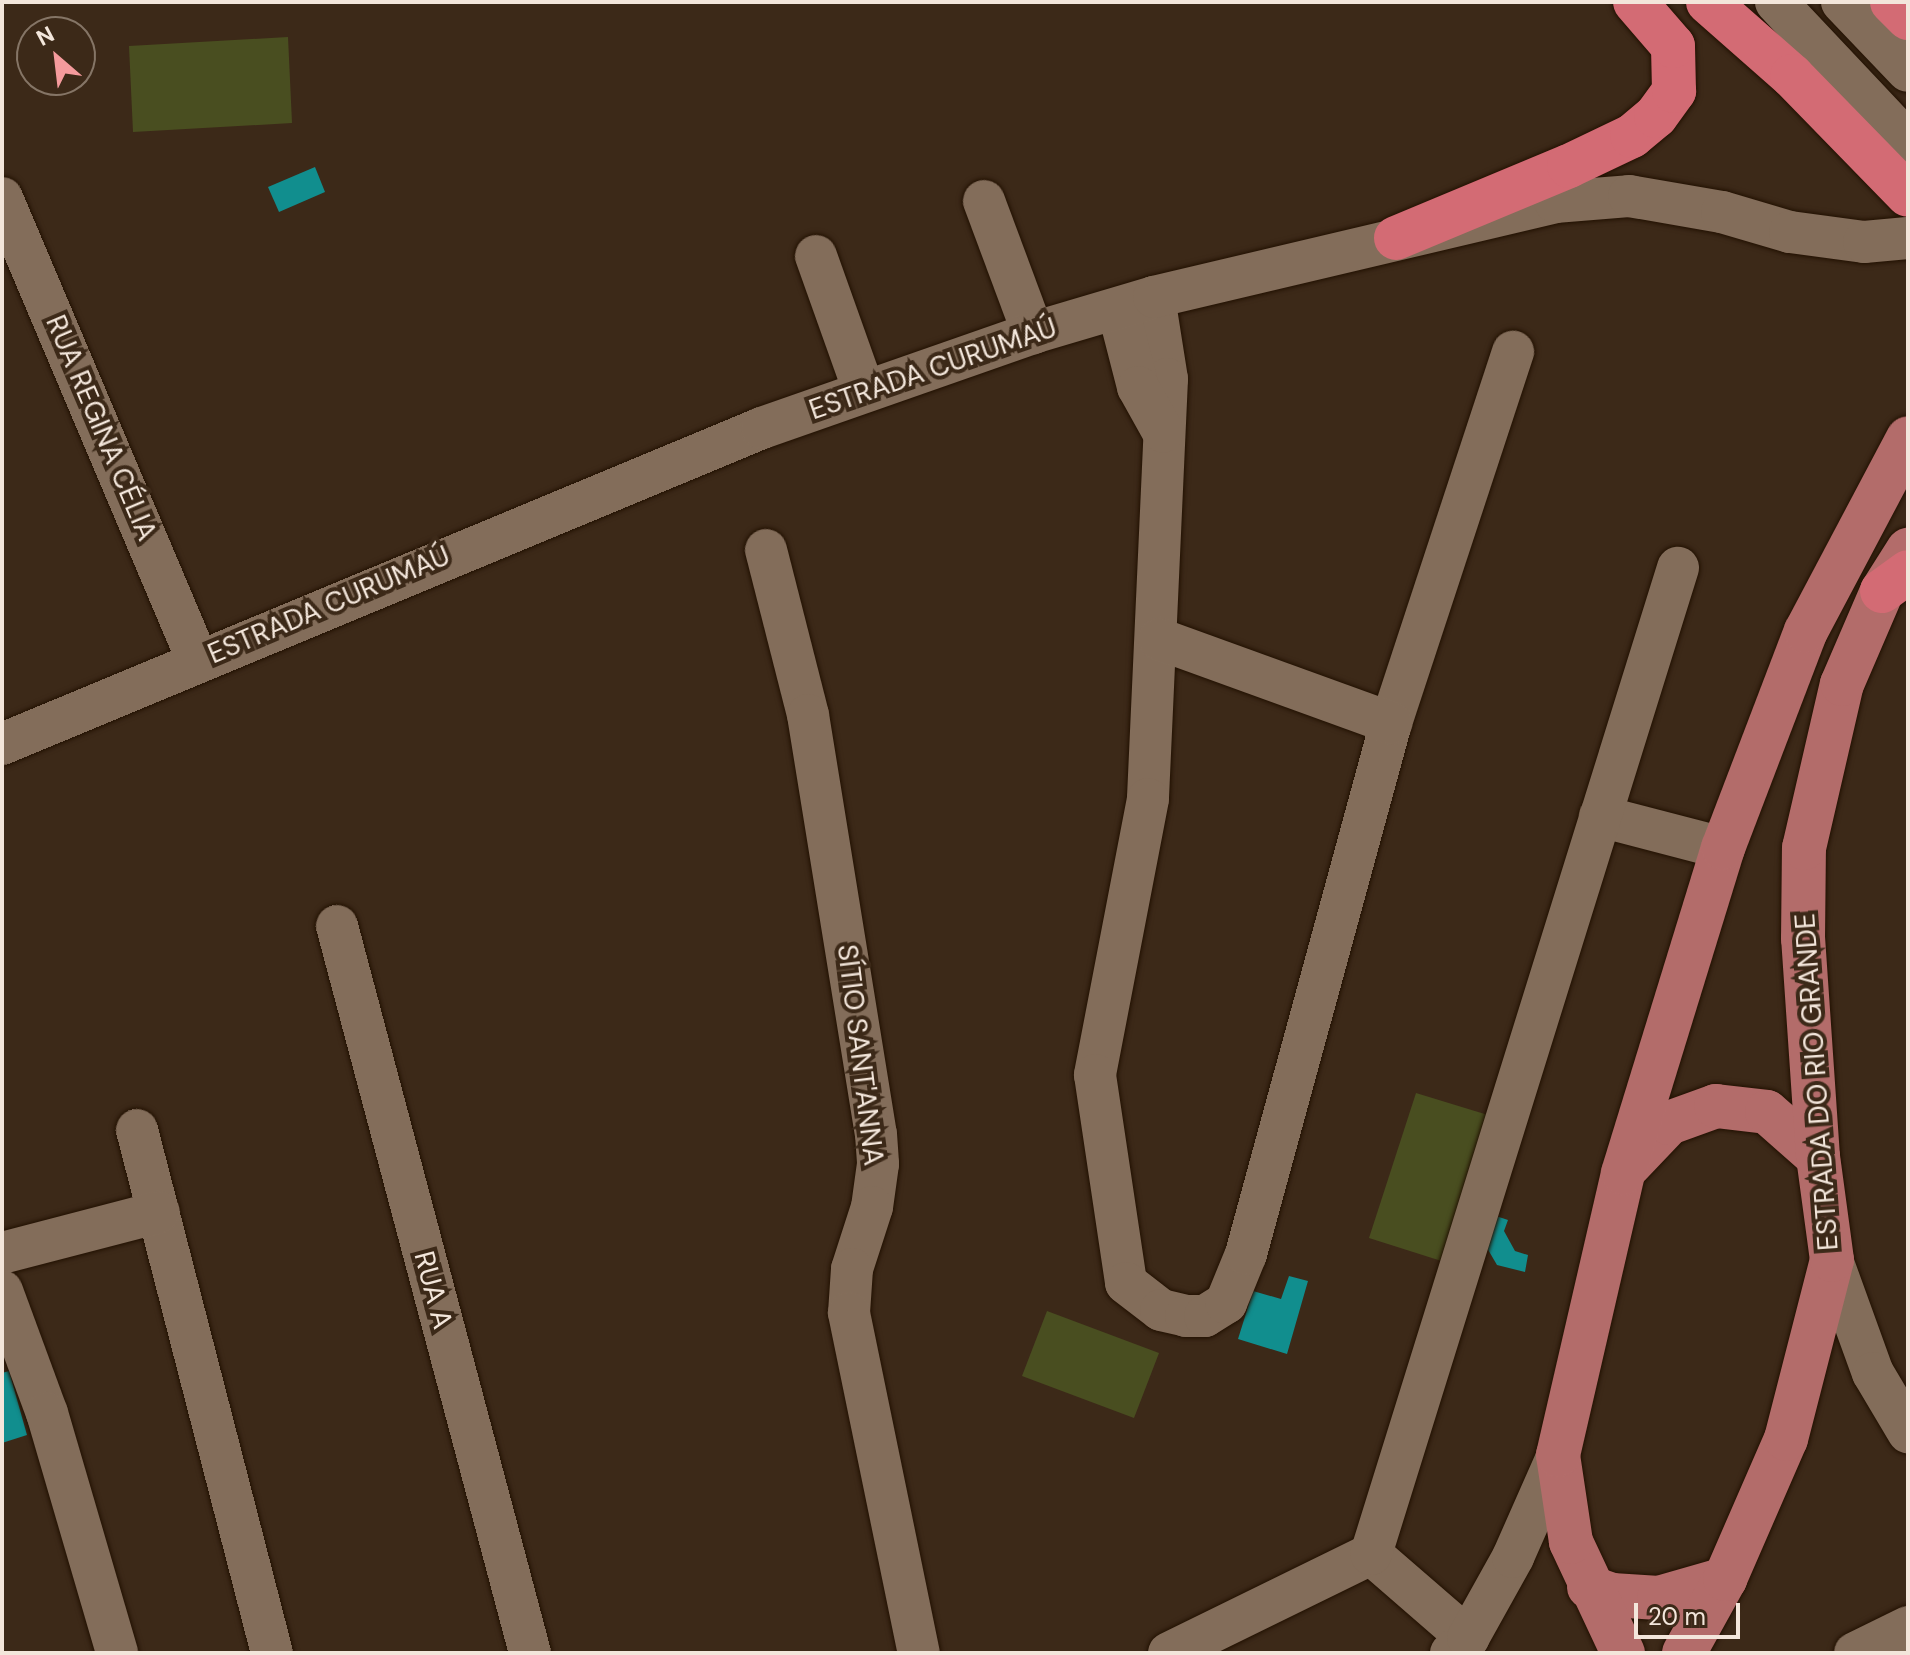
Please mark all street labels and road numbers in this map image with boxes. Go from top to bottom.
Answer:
street label: RUA REGINA CÉLIA [38,310,164,546]
street label: ESTRADA CURUMAÚ [805,311,1061,427]
street label: ESTRADA CURUMAÚ [203,539,455,671]
street label: ESTRADA DO RIO GRANDE [1788,912,1846,1252]
street label: SÍTIO SANT'ANNA [830,942,890,1168]
street label: RUA A [407,1248,459,1332]

